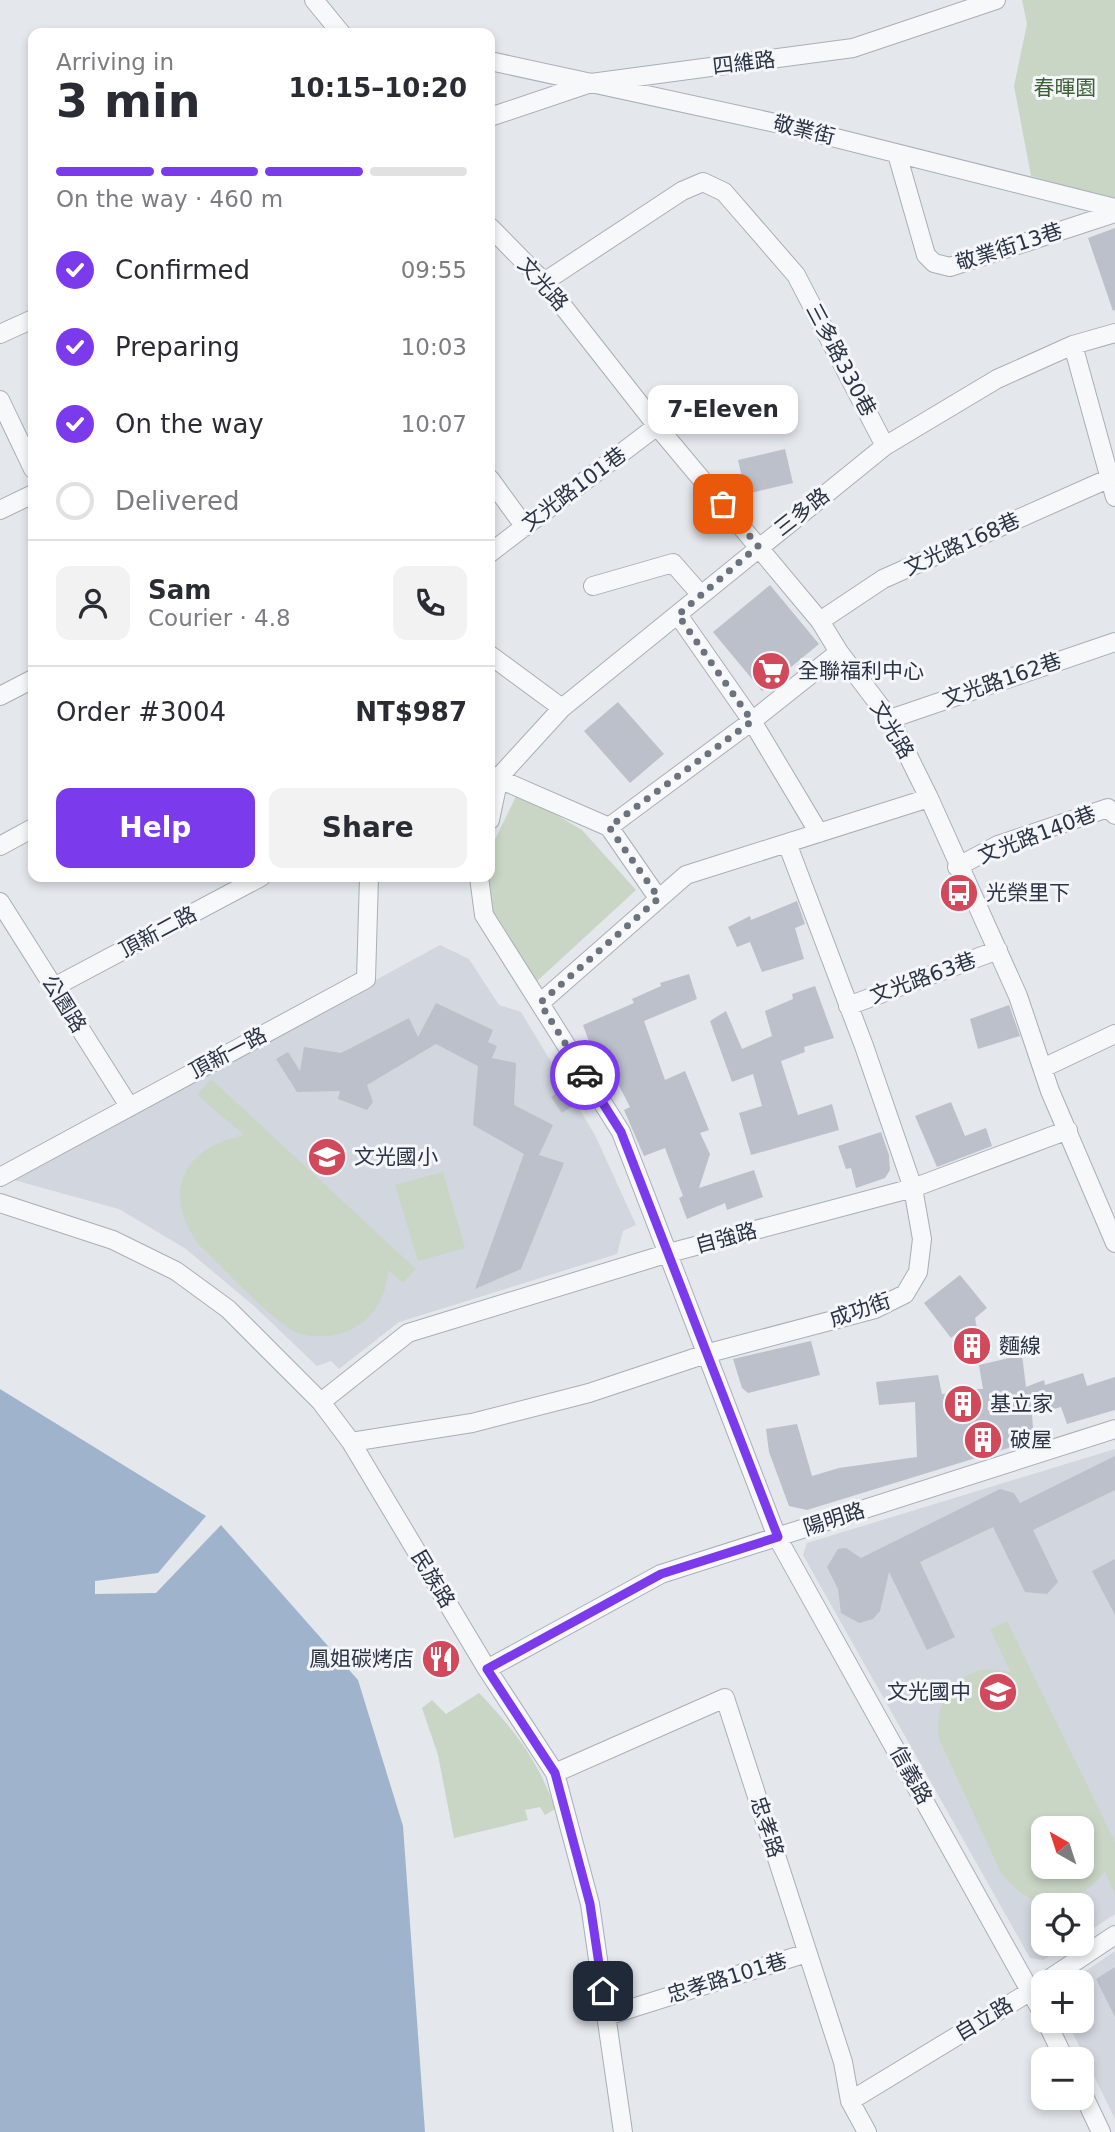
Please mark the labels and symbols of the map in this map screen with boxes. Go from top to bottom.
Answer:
street label: 四維路 [711,47,777,79]
park label: 春暉園 [1034,76,1097,100]
street label: 敬業街 [771,111,837,149]
street label: 敬業街13巷 [953,218,1065,276]
street label: 文光路 [513,253,573,315]
street label: 三多路330巷 [801,300,881,420]
callout: 7-Eleven [648,385,798,434]
street label: 文光路101巷 [517,442,631,536]
pin [693,474,753,534]
street label: 三多路 [770,483,834,541]
street label: 文光路168巷 [900,508,1024,580]
street label: 文光路162巷 [939,648,1065,712]
supermarket icon: 全聯福利中心 [750,650,792,692]
place label: 全聯福利中心 [798,659,924,683]
street label: 文光路 [865,697,919,763]
street label: 文光路140巷 [975,802,1099,868]
bus stop icon: 光榮里下 [938,872,980,914]
place label: 光榮里下 [986,881,1070,905]
street label: 頂新二路 [115,902,201,962]
street label: 文光路63巷 [867,948,979,1008]
street label: 公園路 [37,971,91,1037]
street label: 頂新一路 [185,1023,271,1083]
courier [550,1040,620,1110]
school or university icon: 文光國小 [306,1136,348,1178]
place label: 文光國小 [354,1145,438,1169]
street label: 自強路 [692,1218,760,1258]
street label: 成功街 [826,1288,894,1332]
building icon: 麵線 [951,1325,993,1367]
place label: 麵線 [999,1334,1041,1358]
building icon: 基立家 [942,1383,984,1425]
place label: 基立家 [990,1392,1053,1416]
building icon: 破屋 [962,1419,1004,1461]
place label: 破屋 [1010,1428,1052,1452]
street label: 陽明路 [800,1498,868,1540]
street label: 民族路 [406,1546,460,1612]
restaurant icon: 鳳姐碳烤店 [420,1638,462,1680]
place label: 鳳姐碳烤店 [309,1647,414,1671]
school or university icon: 文光國中 [977,1671,1019,1713]
place label: 文光國中 [887,1680,971,1704]
street label: 信義路 [885,1742,937,1808]
street label: 忠孝路 [746,1793,788,1861]
north arrow [1031,1816,1094,1880]
street label: 忠孝路101巷 [664,1948,790,2008]
pin [573,1961,633,2021]
street label: 自立路 [951,1992,1017,2046]

